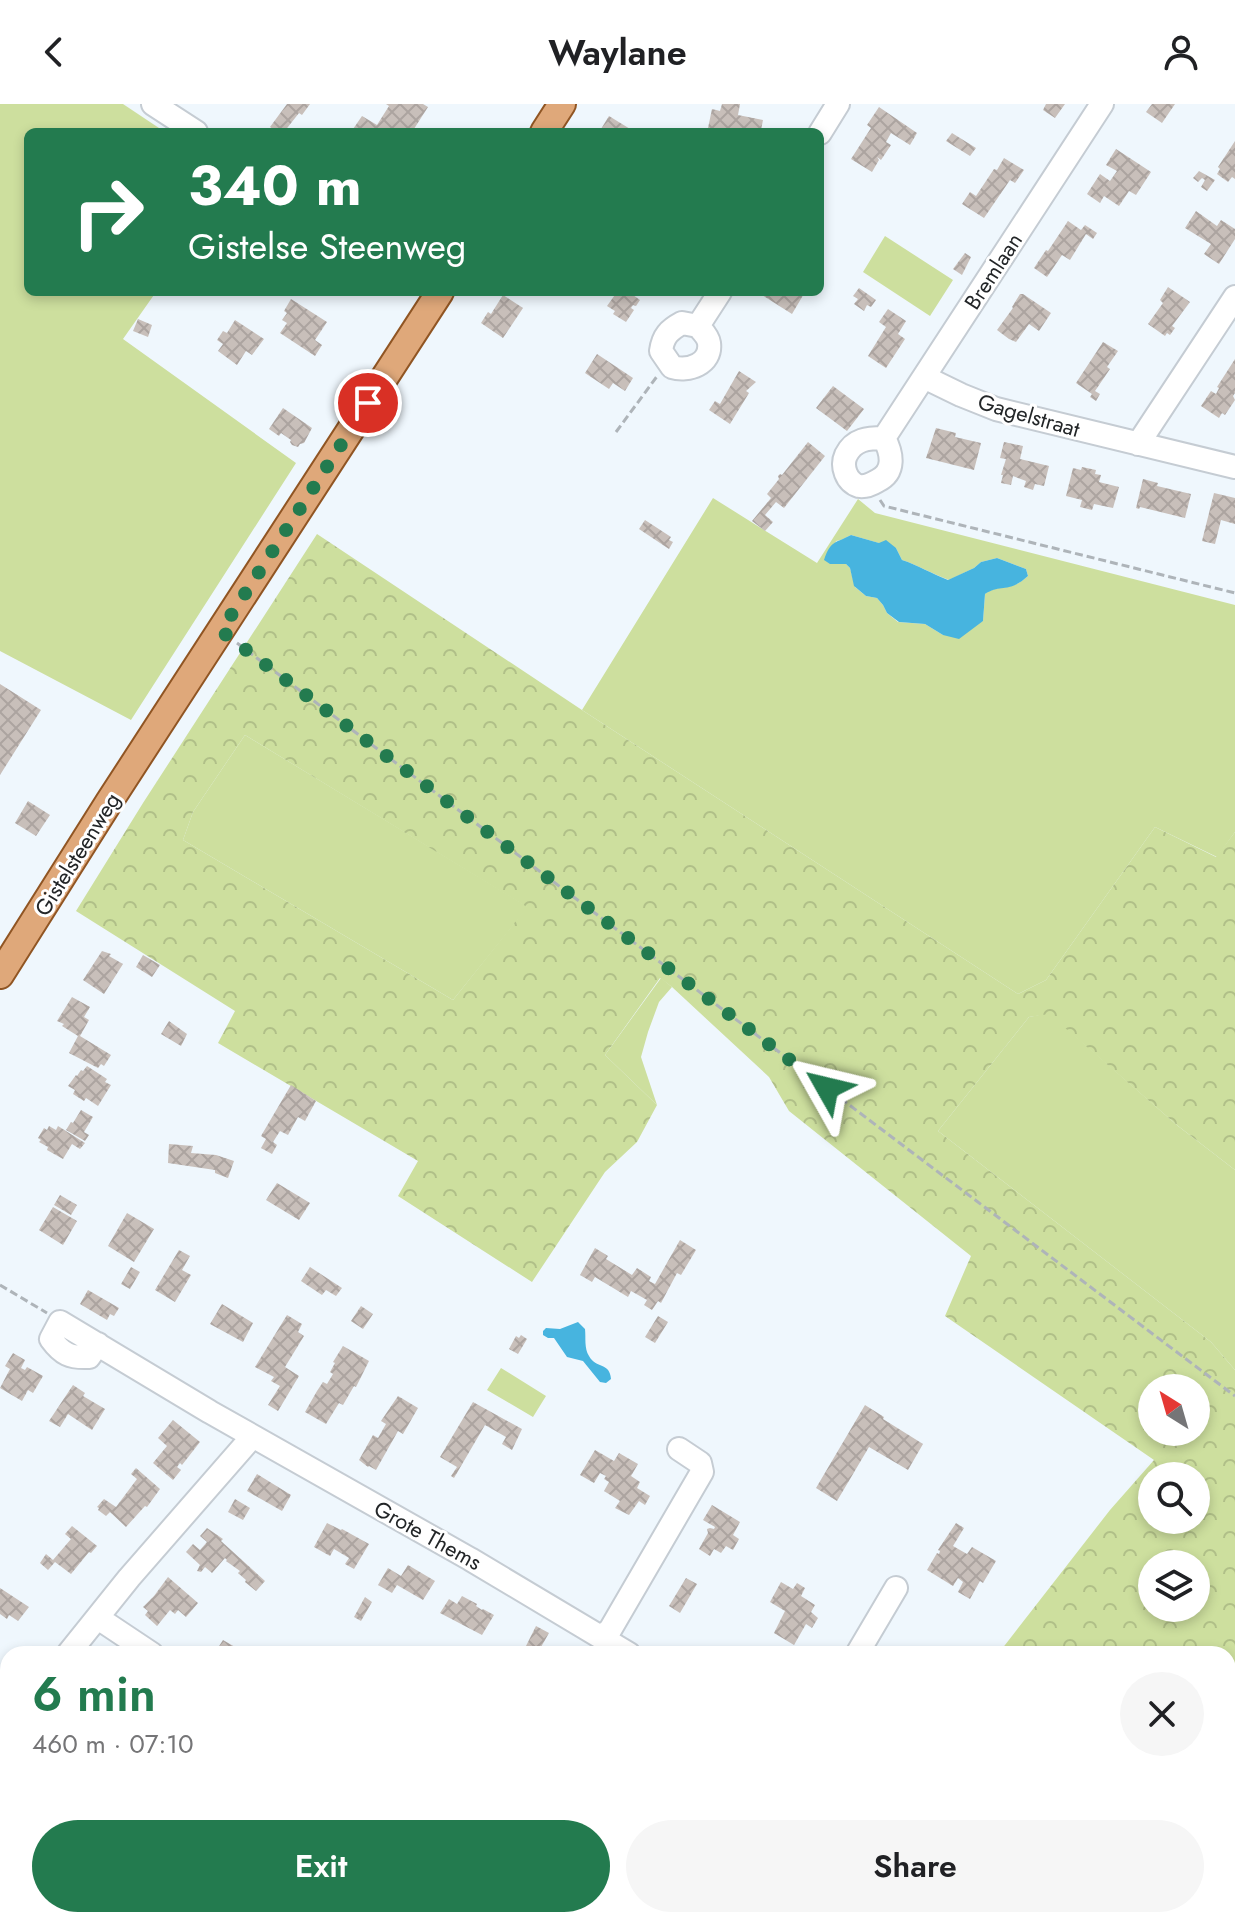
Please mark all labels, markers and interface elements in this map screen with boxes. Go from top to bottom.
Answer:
text: Waylane [548,26,687,78]
icon: back [32,30,76,74]
icon: person [1159,30,1203,74]
text: 340 m [188,145,362,226]
icon: right [56,160,160,264]
text: Gistelse Steenweg [188,220,466,272]
street label: Bremlaan [956,226,1030,316]
pin [334,369,402,437]
icon: arrive [346,381,390,425]
street label: Gagelstraat [974,385,1084,445]
street label: Gistelsteenweg [26,786,128,922]
position arrow [785,1046,869,1130]
north arrow [1138,1374,1210,1446]
map controls [1138,1374,1210,1622]
button: search [1138,1462,1210,1534]
street label: Grote Thems [368,1492,488,1578]
button: layers [1138,1550,1210,1622]
text: 6 min [32,1660,156,1729]
button: close [1120,1672,1204,1756]
text: 460 m · 07:10 [32,1725,194,1763]
button: Exit [32,1820,610,1912]
button: Share [626,1820,1204,1912]

